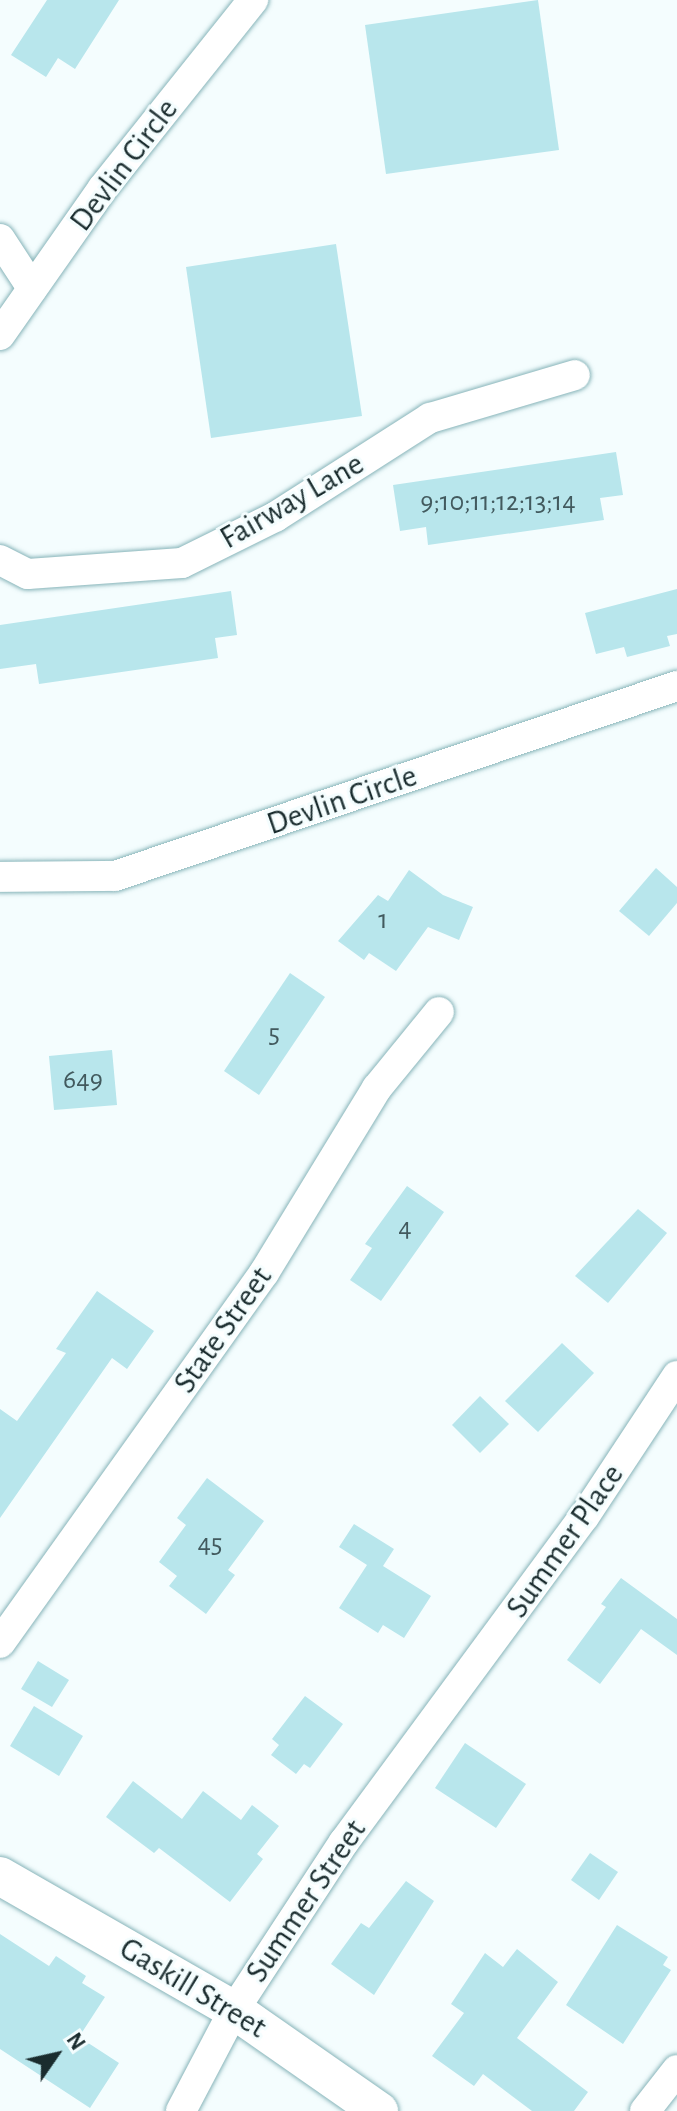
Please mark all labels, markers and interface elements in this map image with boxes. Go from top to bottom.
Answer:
street label: Devlin Circle [62,91,186,239]
street label: Fairway Lane [213,444,371,558]
house number: 9;10;11;12;13;14 [420,485,576,519]
street label: Devlin Circle [262,756,422,844]
house number: 1 [378,903,388,937]
house number: 5 [268,1017,280,1051]
house number: 649 [63,1063,103,1097]
house number: 4 [398,1211,412,1245]
street label: State Street [166,1260,280,1400]
street label: Summer Place [498,1457,632,1625]
house number: 45 [197,1527,223,1561]
street label: Summer Street [238,1812,374,1990]
street label: Gaskill Street [113,1929,273,2047]
north arrow [16,2015,96,2095]
text: N [62,2029,89,2054]

